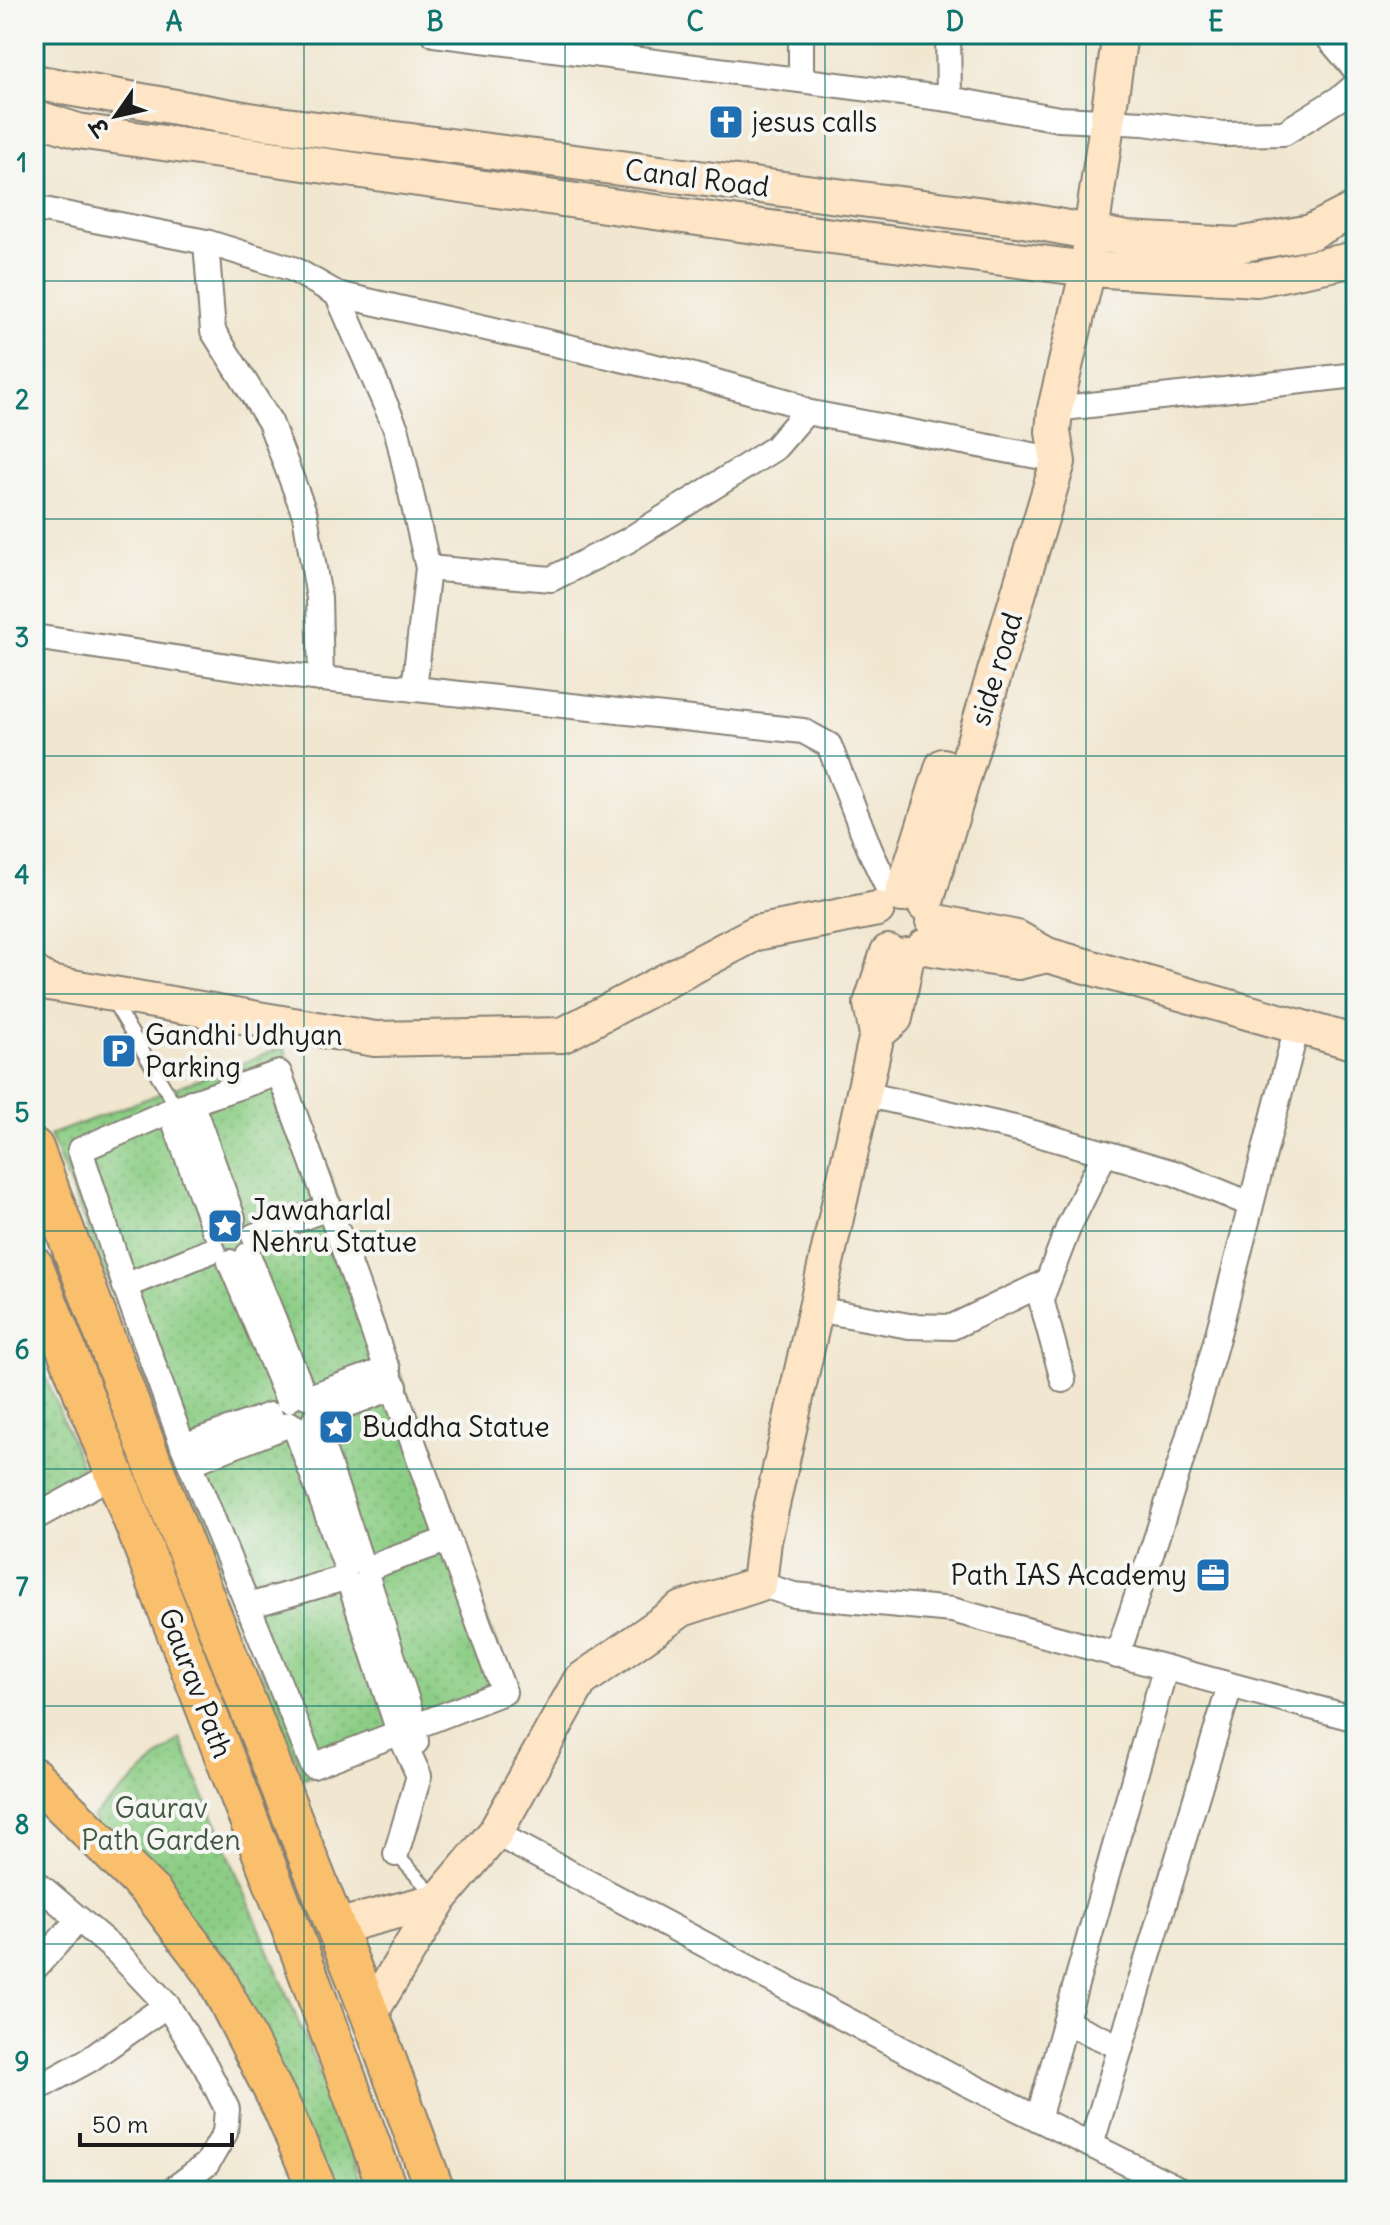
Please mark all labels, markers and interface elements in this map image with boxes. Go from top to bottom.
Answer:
text: A [166,5,183,38]
text: B [426,5,444,38]
text: C [686,5,704,38]
text: D [946,5,964,38]
text: E [1208,5,1224,38]
north arrow [76,76,156,156]
church icon: jesus calls [707,103,745,141]
place label: jesus calls [751,104,877,140]
text: उ [82,111,116,143]
text: 1 [17,146,27,179]
street label: Canal Road [623,151,771,205]
text: 2 [15,383,29,416]
street label: side road [962,608,1030,730]
text: 3 [15,621,29,654]
text: 4 [14,858,30,891]
place label: Gandhi Udhyan Parking [145,1017,342,1085]
parking icon: Gandhi Udhyan Parking [100,1032,138,1070]
text: 5 [15,1096,30,1129]
place label: Jawaharlal Nehru Statue [251,1192,417,1260]
place icon: Jawaharlal Nehru Statue [206,1207,244,1245]
text: 6 [14,1333,30,1366]
place icon: Buddha Statue [317,1408,355,1446]
place label: Buddha Statue [362,1409,550,1445]
office icon: Path IAS Academy [1194,1556,1232,1594]
place label: Path IAS Academy [951,1557,1187,1593]
text: 7 [16,1570,29,1603]
street label: Gaurav Path [151,1603,241,1763]
park label: Gaurav Path Garden [81,1790,241,1858]
text: 8 [15,1808,29,1841]
text: 9 [15,2045,29,2078]
scale bar [80,2097,232,2147]
text: 50 m [92,2109,148,2139]

